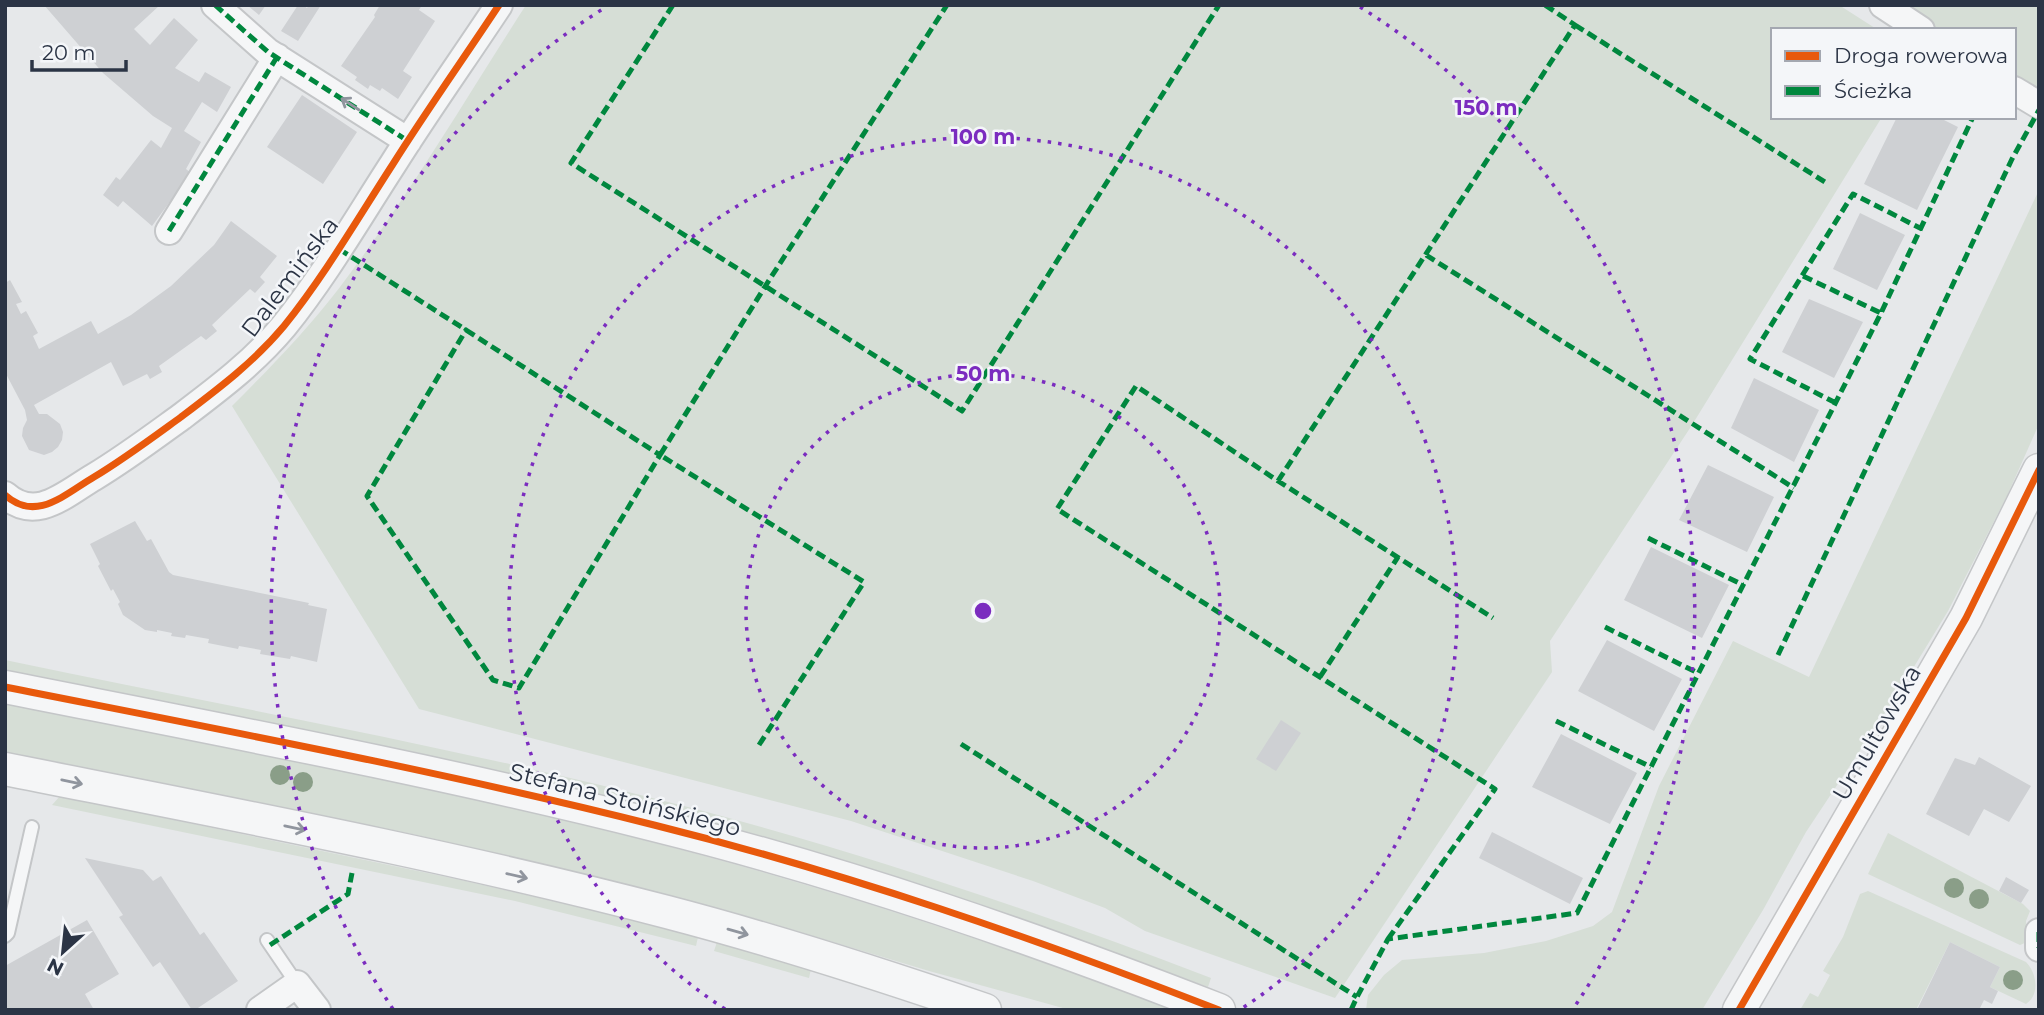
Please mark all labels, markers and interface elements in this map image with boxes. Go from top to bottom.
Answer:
scale bar [32,28,126,72]
legend [1771,28,2016,119]
text: 20 m [42,40,96,65]
text: Droga rowerowa [1834,43,2008,68]
text: Ścieżka [1834,78,1912,103]
text: 150 m [1455,95,1517,120]
one-way arrow [341,97,360,111]
text: 100 m [951,124,1015,149]
street label: Dalemińska [235,211,344,343]
text: 50 m [956,361,1010,386]
centre of rings [971,599,995,623]
street label: Umultowska [1826,660,1927,806]
street label: Stefana Stoińskiego [506,757,744,842]
one-way arrow [60,776,83,790]
one-way arrow [283,822,306,836]
one-way arrow [505,869,528,883]
north arrow [28,917,98,987]
one-way arrow [727,926,749,939]
text: N [43,953,68,980]

